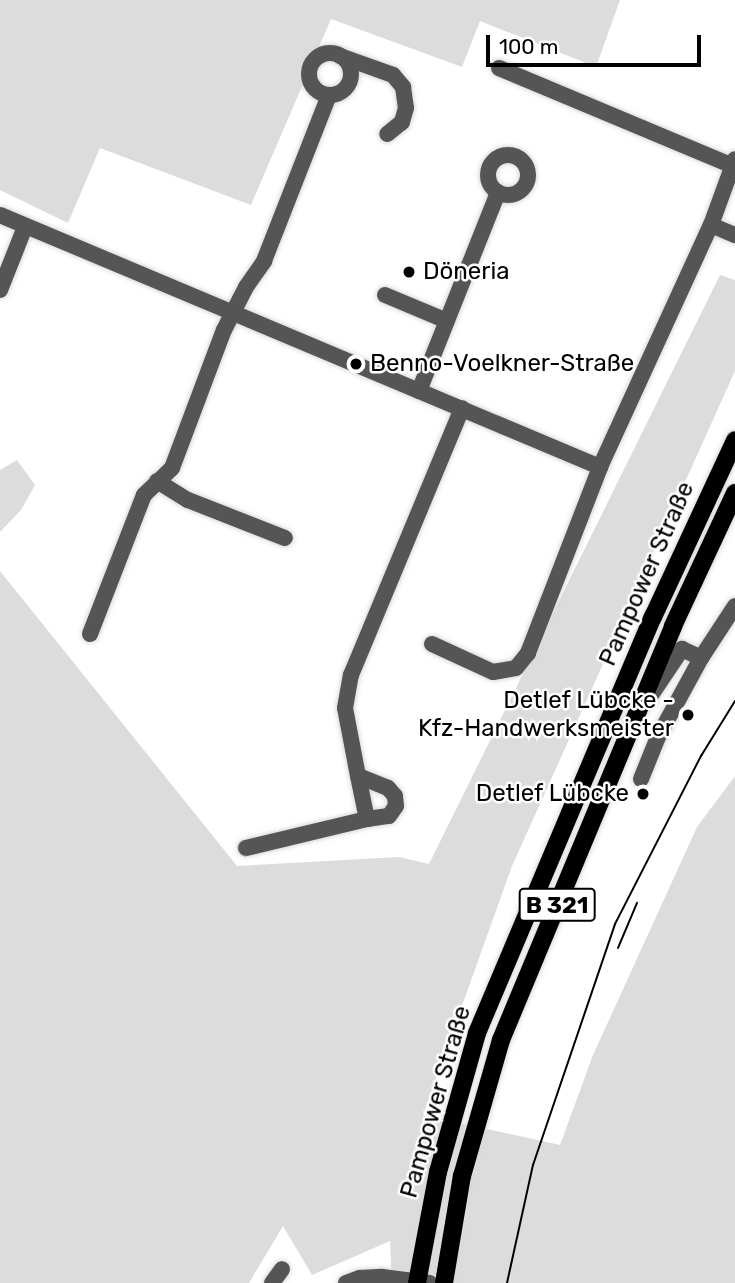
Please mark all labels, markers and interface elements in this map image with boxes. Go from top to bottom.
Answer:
scale bar [490,21,705,65]
text: 100 m [499,34,558,59]
place label: Döneria [423,258,509,286]
marker: Döneria [401,264,417,280]
place label: Benno-Voelkner-Straße [370,350,634,378]
marker: Benno-Voelkner-Straße [348,356,364,372]
street label: Pampower Straße [593,477,701,671]
place label: Detlef Lübcke - Kfz-Handwerksmeister [418,687,674,743]
marker: Detlef Lübcke - Kfz-Handwerksmeister [680,707,696,723]
place label: Detlef Lübcke [475,780,629,808]
marker: Detlef Lübcke [635,786,651,802]
road number: B 321 [518,885,596,924]
street label: Pampower Straße [395,1002,477,1202]

